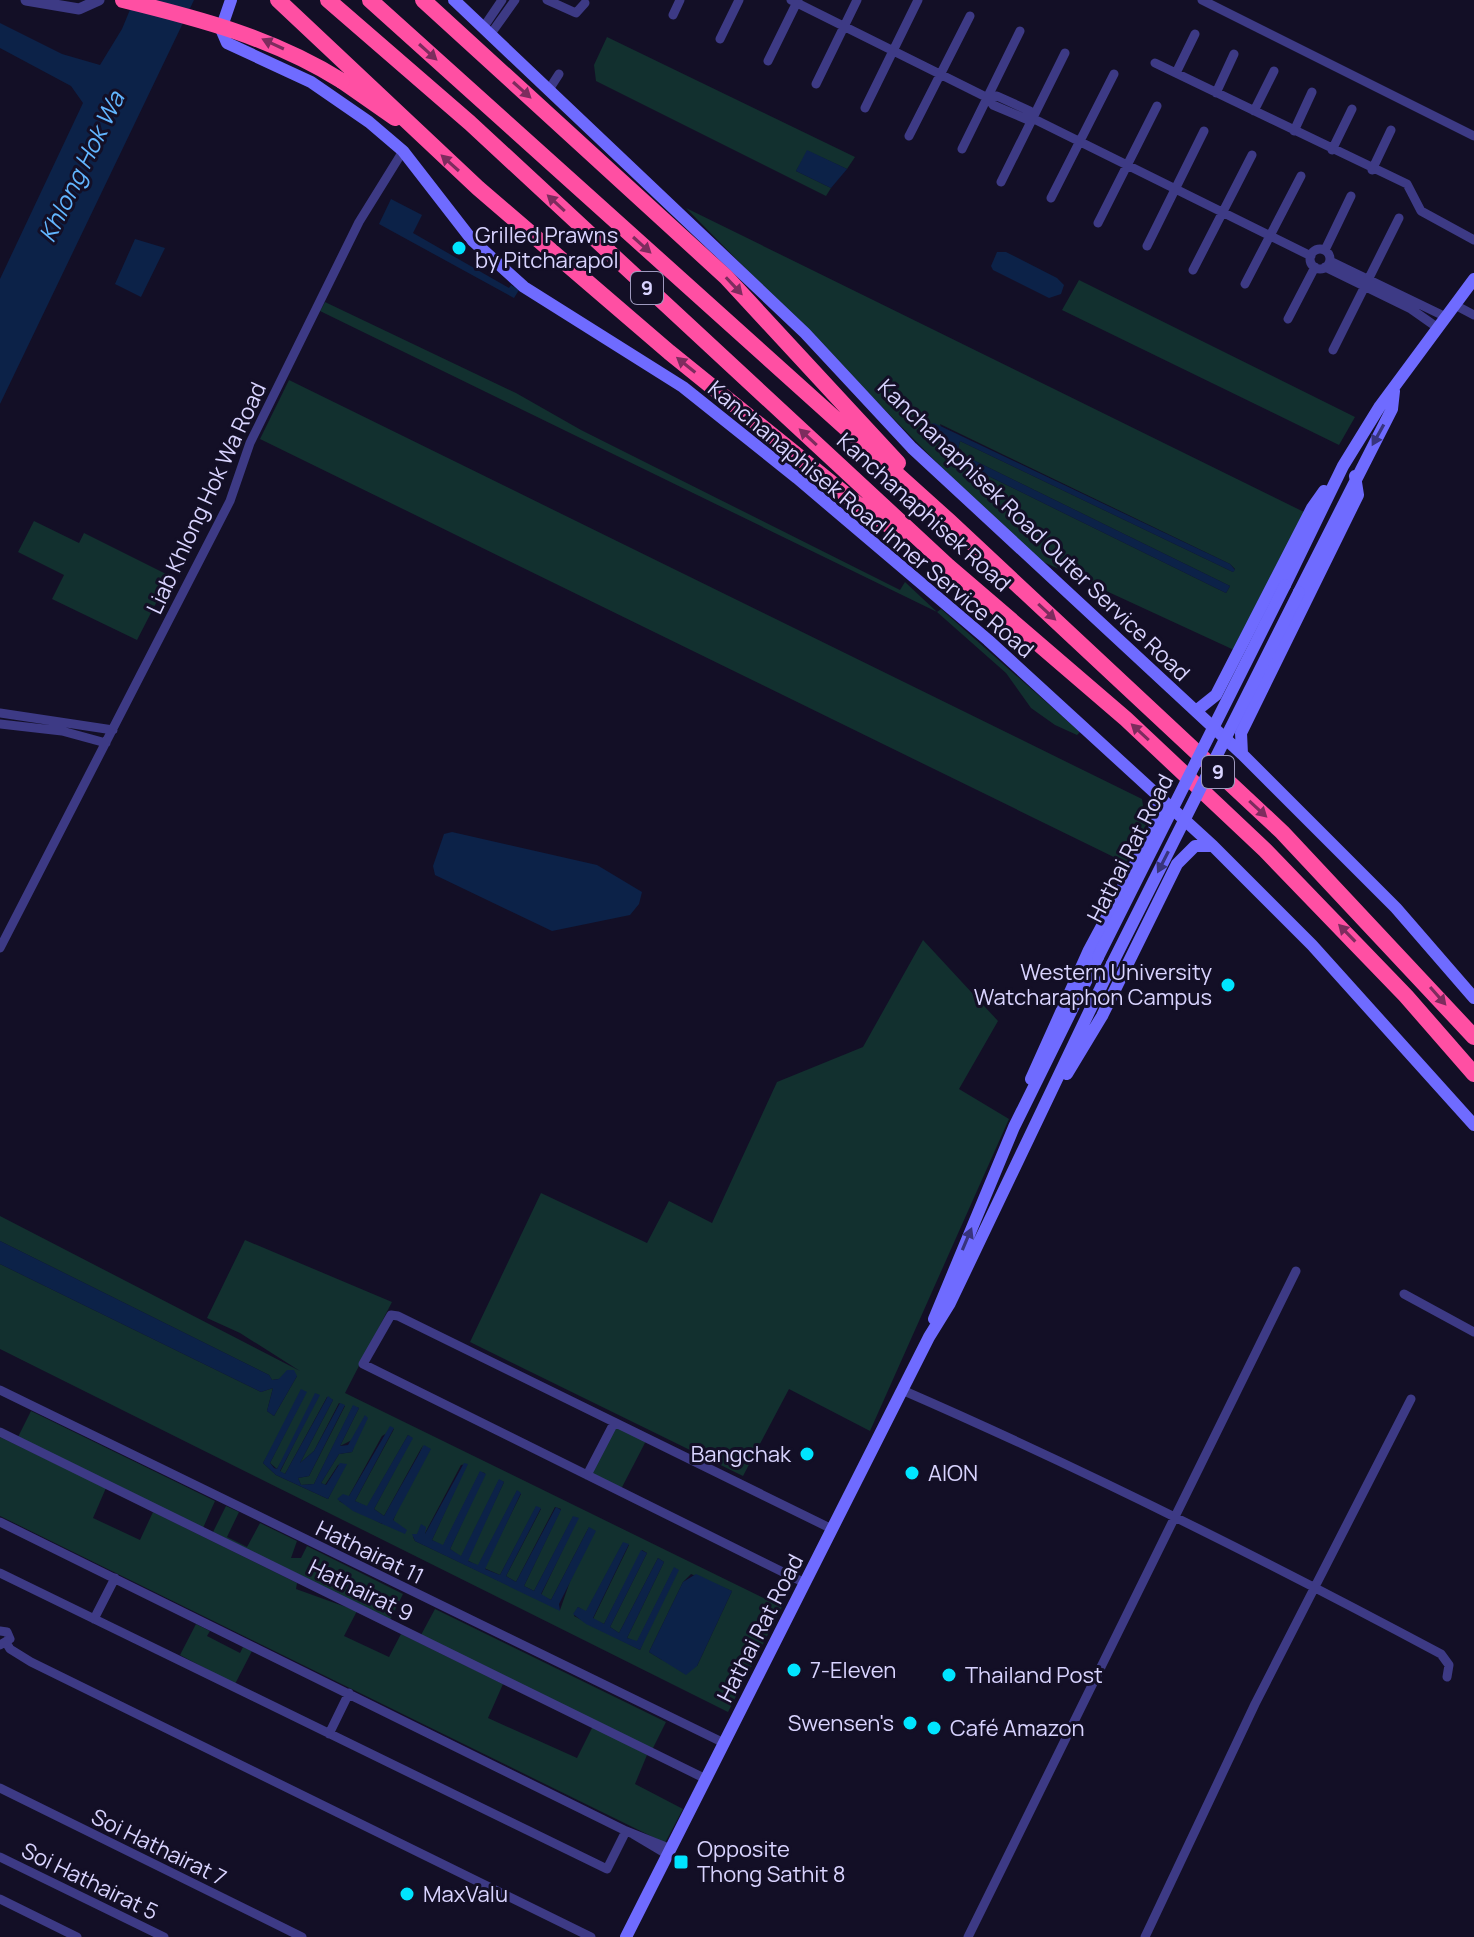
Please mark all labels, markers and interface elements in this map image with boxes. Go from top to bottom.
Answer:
one-way arrow [261,37,284,51]
one-way arrow [418,43,437,61]
one-way arrow [512,81,531,99]
water label: Khlong Hok Wa [30,84,132,247]
one-way arrow [441,154,460,172]
one-way arrow [547,194,566,212]
place label: Grilled Prawns by Pitcharapol [475,220,619,275]
one-way arrow [632,235,651,253]
marker: Grilled Prawns by Pitcharapol [450,239,468,257]
road number: 9 [631,272,663,304]
one-way arrow [724,276,742,295]
one-way arrow [676,358,696,374]
street label: Kanchanaphisek Road Outer Service Road [871,372,1197,688]
street label: Kanchanaphisek Road Inner Service Road [702,374,1040,664]
street label: Liab Khlong Hok Wa Road [139,377,273,619]
one-way arrow [1371,423,1385,446]
street label: Kanchanaphisek Road [831,426,1017,598]
one-way arrow [799,428,818,446]
one-way arrow [1037,603,1056,621]
one-way arrow [1131,724,1150,742]
road number: 9 [1202,756,1234,788]
street label: Hathai Rat Road [1080,769,1180,927]
one-way arrow [1248,800,1267,818]
one-way arrow [1156,850,1170,873]
one-way arrow [1338,924,1356,943]
place label: Western University Watcharaphon Campus [974,957,1212,1012]
marker: Western University Watcharaphon Campus [1219,976,1237,994]
one-way arrow [1429,986,1447,1005]
one-way arrow [960,1227,973,1250]
place label: Bangchak [691,1439,792,1469]
marker: Bangchak [798,1445,816,1463]
place label: AION [928,1458,978,1488]
marker: AION [903,1464,921,1482]
street label: Hathairat 11 [311,1513,429,1591]
street label: Hathai Rat Road [710,1549,810,1707]
street label: Hathairat 9 [304,1552,418,1628]
place label: 7-Eleven [810,1655,896,1685]
place label: Thailand Post [965,1660,1103,1690]
marker: 7-Eleven [785,1661,803,1679]
marker: Thailand Post [940,1666,958,1684]
place label: Swensen's [788,1708,894,1738]
place label: Café Amazon [950,1713,1085,1743]
marker: Swensen's [901,1714,919,1732]
marker: Café Amazon [925,1719,943,1737]
street label: Soi Hathairat 7 [87,1801,231,1893]
place label: Opposite Thong Sathit 8 [697,1834,845,1889]
street label: Soi Hathairat 5 [17,1835,163,1927]
marker: Opposite Thong Sathit 8 [672,1853,690,1871]
place label: MaxValu [423,1879,508,1909]
marker: MaxValu [398,1885,416,1903]

